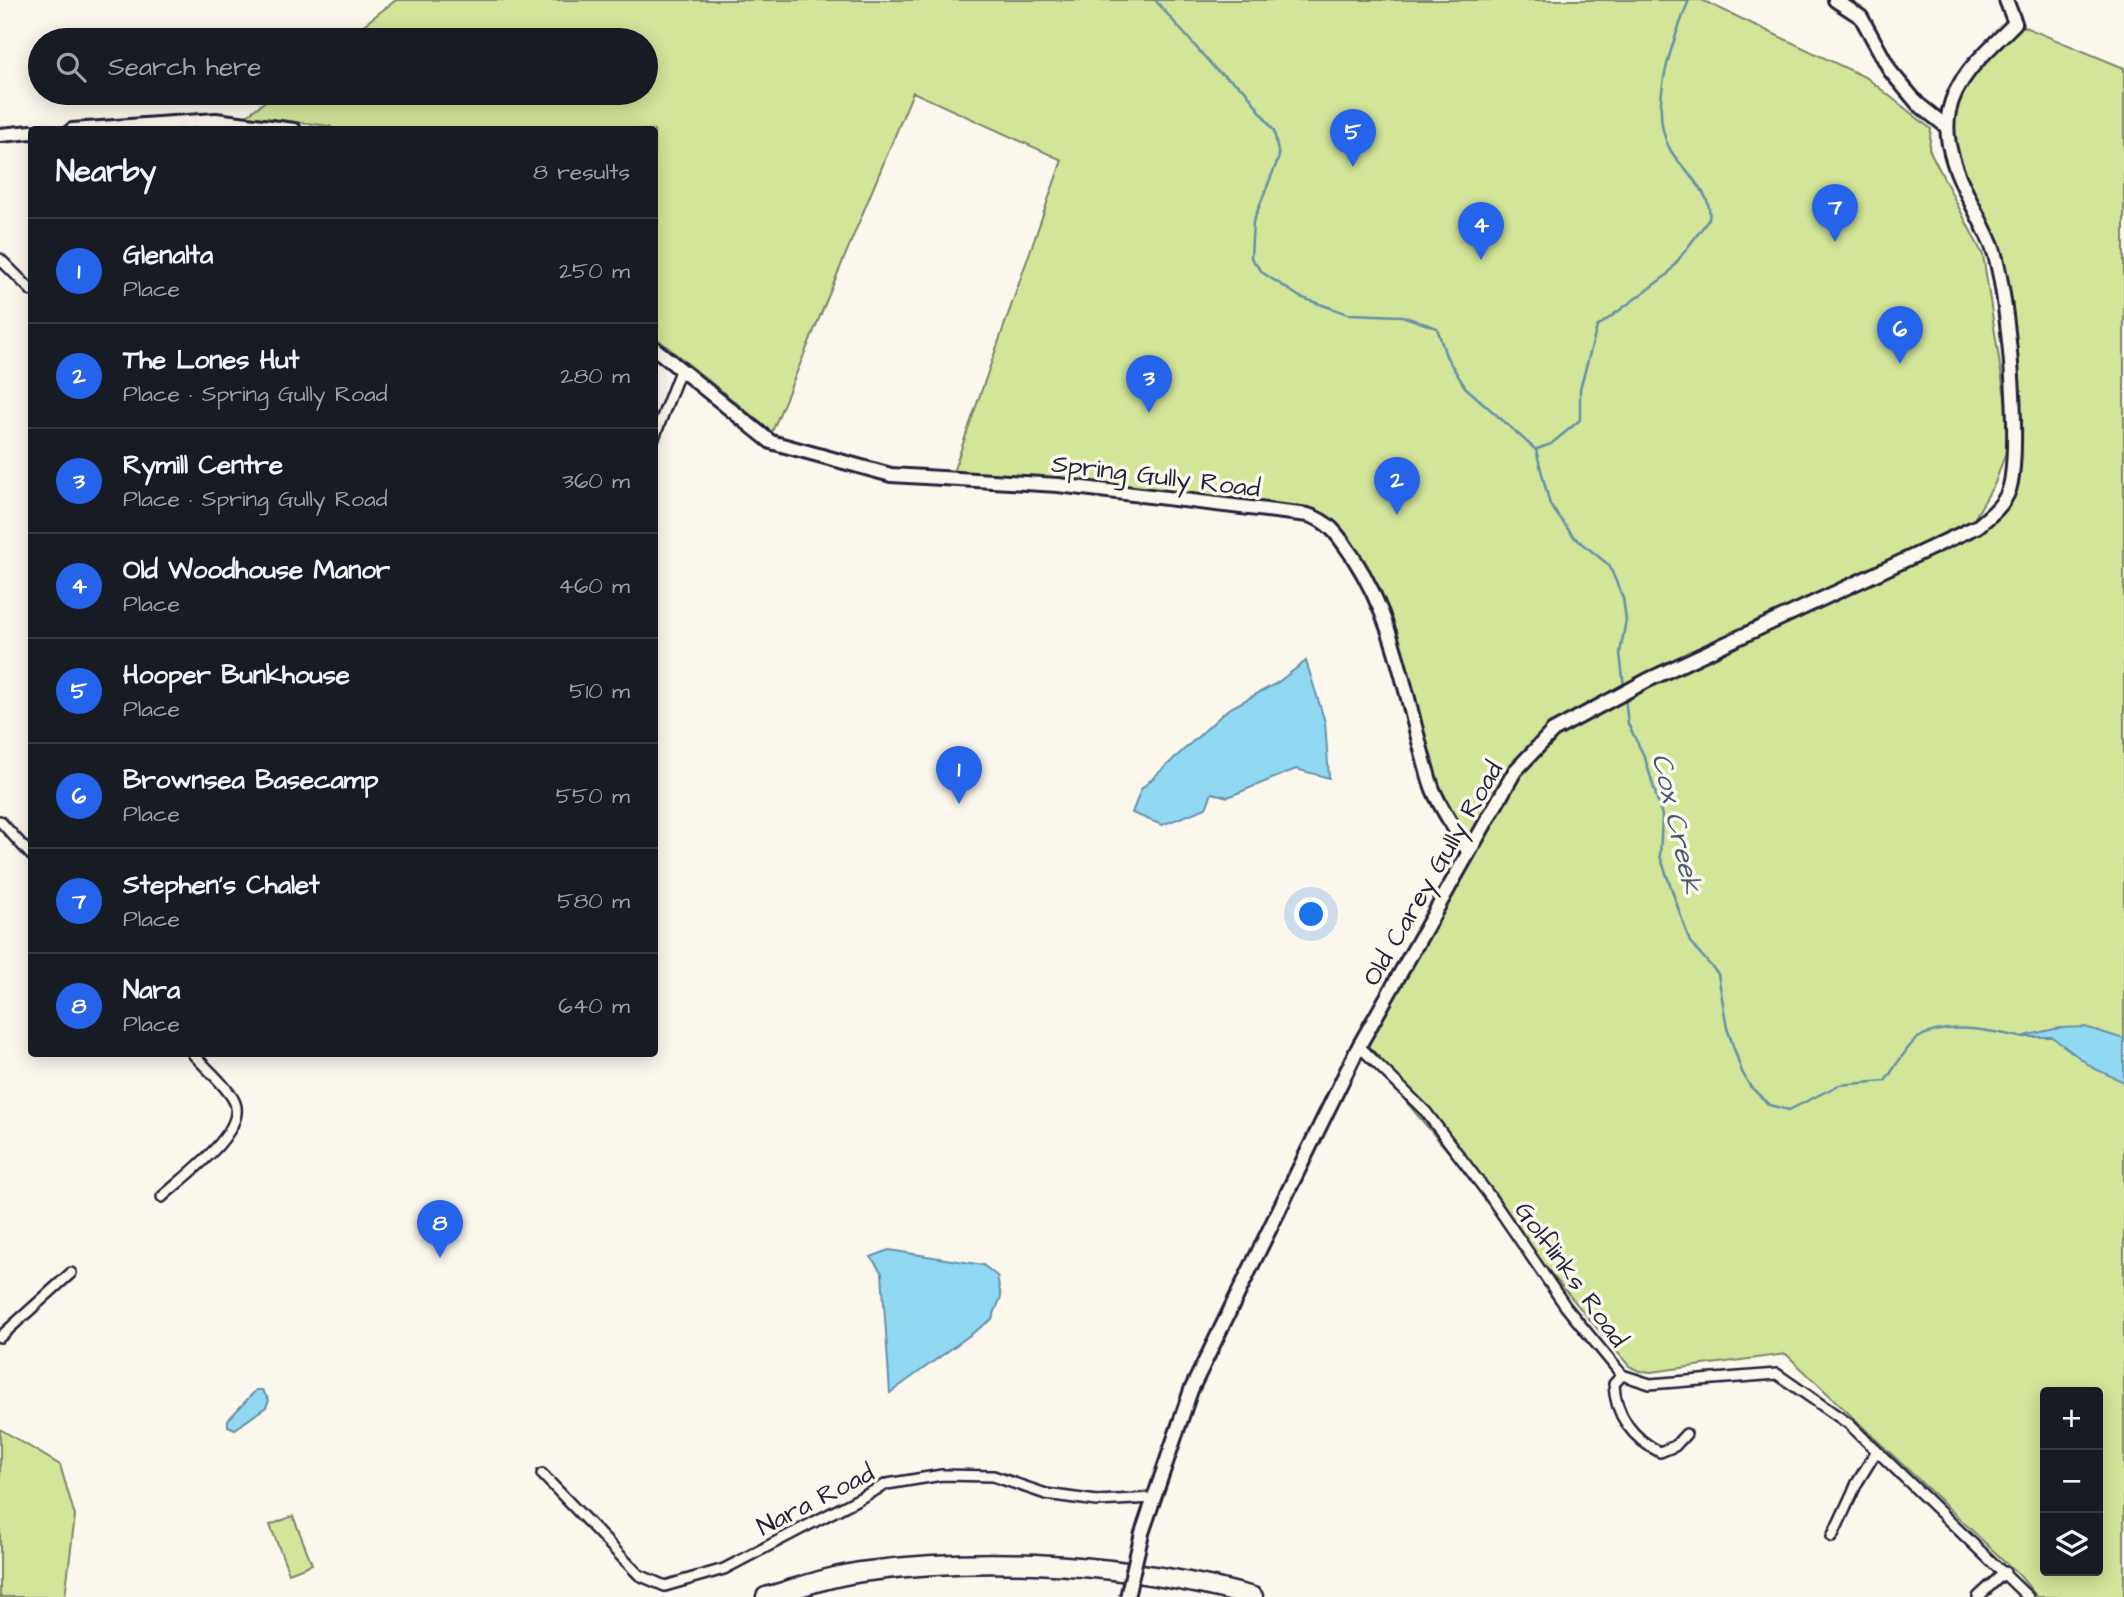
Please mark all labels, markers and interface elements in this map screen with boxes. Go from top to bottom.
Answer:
search box [28,28,658,105]
icon: search [52,48,90,86]
text: Search here [108,49,261,85]
pin: 5 [1330,109,1376,167]
text: Nearby [56,151,156,193]
text: 8 results [533,156,630,188]
pin: 7 [1812,184,1858,242]
pin: 4 [1458,202,1504,260]
text: Glenalta [123,237,213,273]
text: 1 [78,255,80,287]
text: 250 m [559,255,630,287]
text: Place [123,273,180,305]
pin: 6 [1877,306,1923,364]
text: The Lones Hut [123,342,299,378]
pin: 3 [1126,355,1172,413]
text: 2 [72,360,86,392]
text: 280 m [560,360,630,392]
text: Place · Spring Gully Road [123,378,387,410]
street label: Spring Gully Road [1049,445,1262,509]
text: Rymill Centre [123,447,283,483]
pin: 2 [1374,457,1420,515]
text: 3 [73,465,85,497]
text: 360 m [562,465,630,497]
text: Place · Spring Gully Road [123,483,387,515]
text: Old Woodhouse Manor [123,552,390,588]
text: 4 [71,570,87,602]
text: 460 m [558,570,630,602]
text: Place [123,588,180,620]
text: Hooper Bunkhouse [123,657,350,693]
text: 5 [71,675,87,707]
text: 510 m [569,675,630,707]
text: Place [123,693,180,725]
pin: 1 [936,746,982,804]
water label: Cox Creek [1641,749,1712,898]
street label: Old Carey Gully Road [1354,755,1514,993]
text: Brownsea Basecamp [123,762,378,798]
text: 6 [72,780,86,812]
text: 550 m [556,780,630,812]
text: Place [123,798,180,830]
text: Stephen's Chalet [123,867,320,903]
text: 7 [72,885,86,917]
text: 580 m [557,885,630,917]
your location [1294,897,1328,931]
text: Place [123,903,180,935]
text: Nara [123,972,180,1008]
text: 8 [72,990,86,1022]
text: 640 m [558,990,630,1022]
text: Place [123,1008,180,1040]
street label: Golflinks Road [1506,1194,1636,1355]
pin: 8 [417,1200,463,1258]
map controls [2040,1387,2103,1576]
button: + [2040,1387,2103,1450]
button: − [2040,1450,2103,1513]
street label: Nara Road [751,1455,880,1545]
button: layers [2040,1513,2103,1576]

